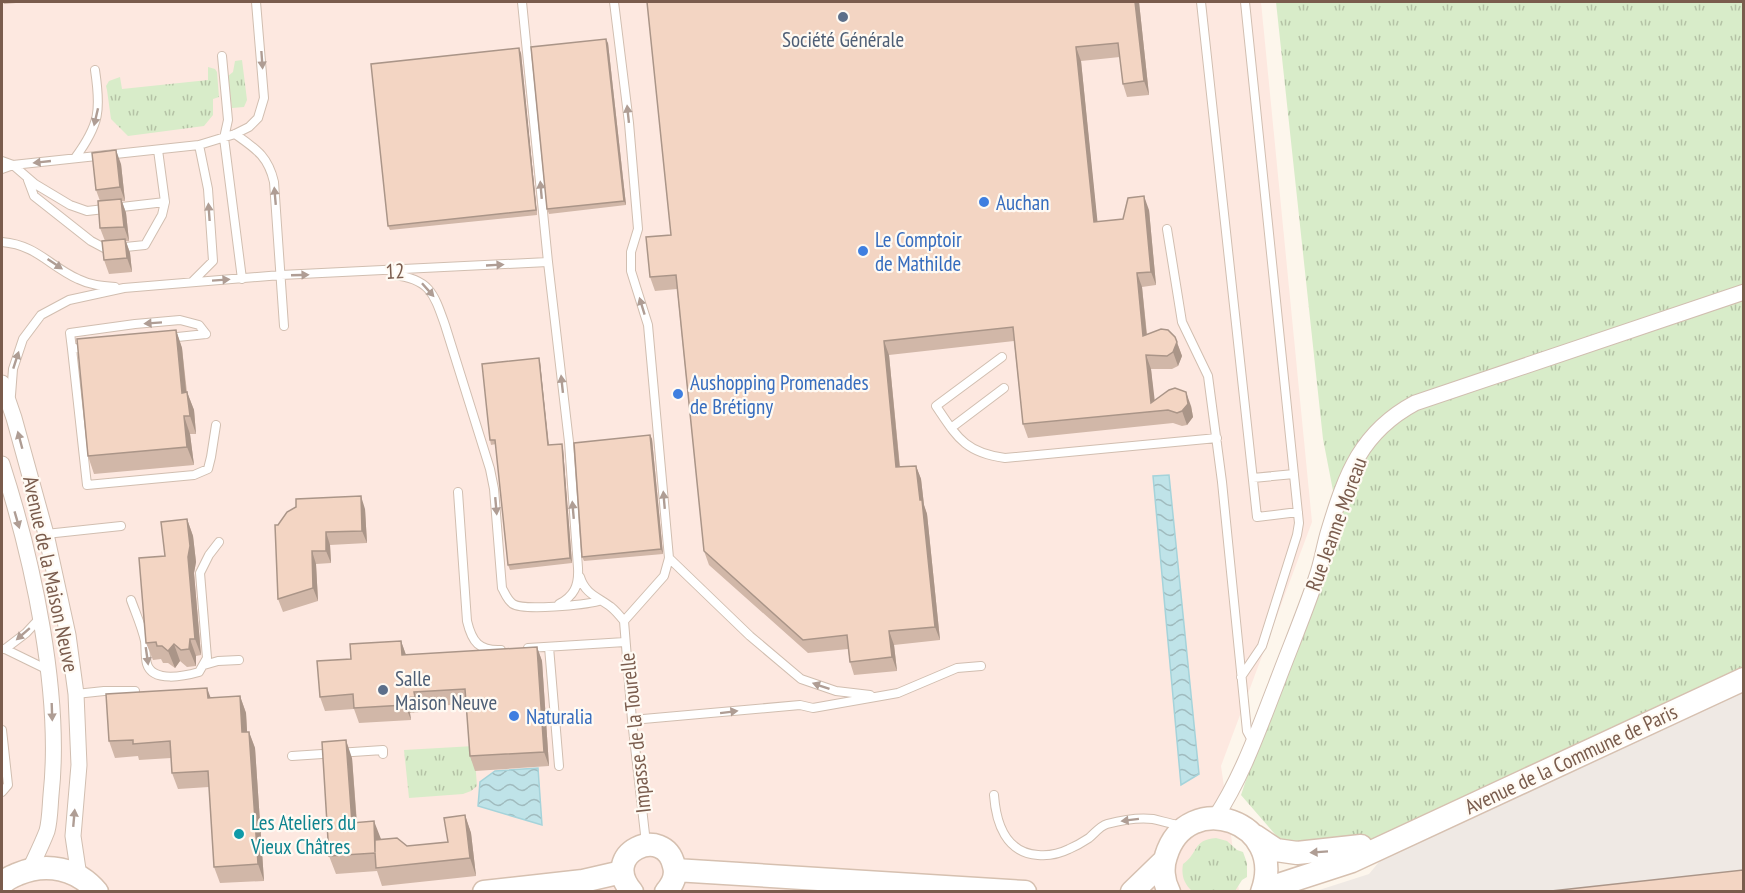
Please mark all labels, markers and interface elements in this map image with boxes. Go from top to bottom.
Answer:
marker: Société Générale [836,10,850,24]
place label: Société Générale [782,26,904,53]
one-way arrow [257,50,266,69]
one-way arrow [623,105,633,124]
one-way arrow [91,107,101,126]
one-way arrow [32,157,51,167]
one-way arrow [536,180,546,199]
one-way arrow [270,186,280,205]
place label: Auchan [996,189,1049,216]
marker: Auchan [977,195,991,209]
one-way arrow [204,202,214,221]
place label: Le Comptoir de Mathilde [875,226,962,277]
marker: Le Comptoir de Mathilde [856,244,870,258]
street label: 12 [385,257,405,285]
one-way arrow [46,258,62,270]
one-way arrow [486,260,505,270]
one-way arrow [291,270,310,279]
one-way arrow [211,275,230,285]
one-way arrow [421,283,435,298]
one-way arrow [637,297,646,315]
one-way arrow [143,318,162,327]
one-way arrow [12,351,21,369]
place label: Aushopping Promenades de Brétigny [690,369,869,420]
one-way arrow [557,374,567,393]
marker: Aushopping Promenades de Brétigny [671,387,685,401]
one-way arrow [15,431,24,449]
street label: Rue Jeanne Moreau [1299,453,1373,595]
street label: Avenue de la Maison Neuve [17,474,85,674]
one-way arrow [659,490,669,509]
one-way arrow [491,497,500,516]
one-way arrow [568,500,578,519]
one-way arrow [13,511,23,529]
one-way arrow [16,628,31,641]
one-way arrow [142,647,151,666]
street label: Impasse de la Tourelle [613,651,657,815]
place label: Salle Maison Neuve [395,665,497,716]
one-way arrow [812,681,830,691]
marker: Salle Maison Neuve [376,683,390,697]
street label: Avenue de la Commune de Paris [1460,698,1682,820]
one-way arrow [47,702,56,721]
place label: Naturalia [526,703,593,730]
one-way arrow [719,708,738,717]
marker: Naturalia [507,709,521,723]
one-way arrow [69,808,79,827]
place label: Les Ateliers du Vieux Châtres [250,809,356,860]
one-way arrow [1120,815,1139,824]
marker: Les Ateliers du Vieux Châtres [232,827,246,841]
one-way arrow [1310,847,1329,857]

